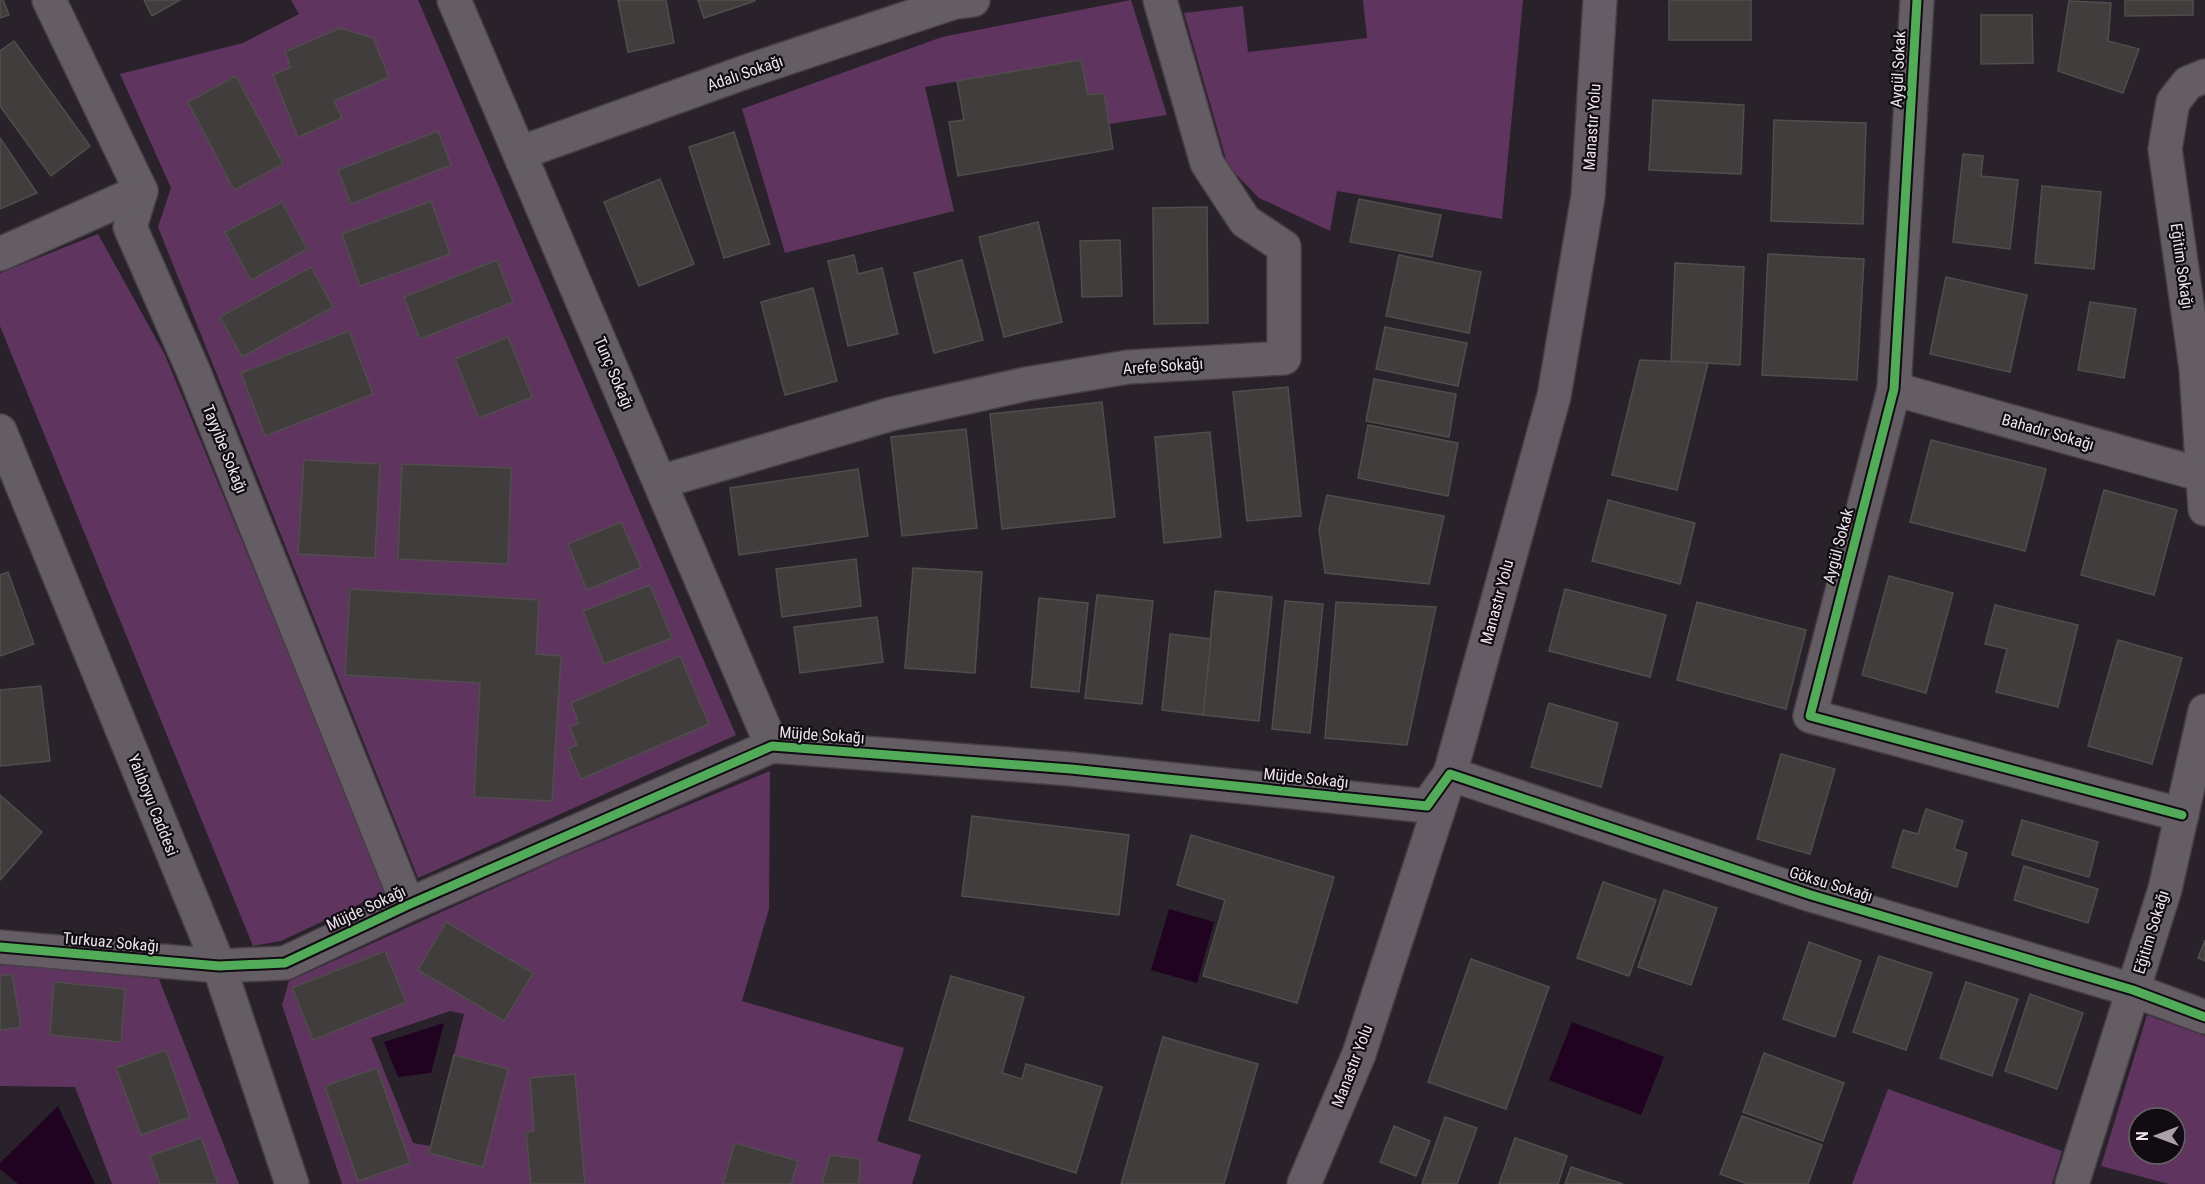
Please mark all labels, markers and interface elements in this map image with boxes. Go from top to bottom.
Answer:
street label: Aygül Sokak [1887,29,1910,108]
street label: Adalı Sokağı [705,51,785,95]
street label: Manastır Yolu [1579,83,1605,171]
street label: Eğitim Sokağı [2167,222,2197,310]
street label: Tunç Sokağı [590,334,638,412]
street label: Arefe Sokağı [1122,354,1204,378]
street label: Tayyibe Sokağı [199,402,251,496]
street label: Bahadır Sokağı [2000,410,2096,454]
street label: Aygül Sokak [1819,506,1857,586]
street label: Manastır Yolu [1477,558,1517,646]
street label: Müjde Sokağı [779,723,865,747]
street label: Yalıboyu Caddesi [124,751,182,859]
street label: Müjde Sokağı [1263,764,1349,792]
street label: Göksu Sokağı [1787,862,1875,906]
street label: Müjde Sokağı [323,881,409,935]
street label: Eğitim Sokağı [2129,888,2173,976]
street label: Turkuaz Sokağı [62,928,160,956]
street label: Manastır Yolu [1328,1022,1376,1110]
north arrow [2127,1106,2187,1166]
text: N [2133,1131,2152,1141]

